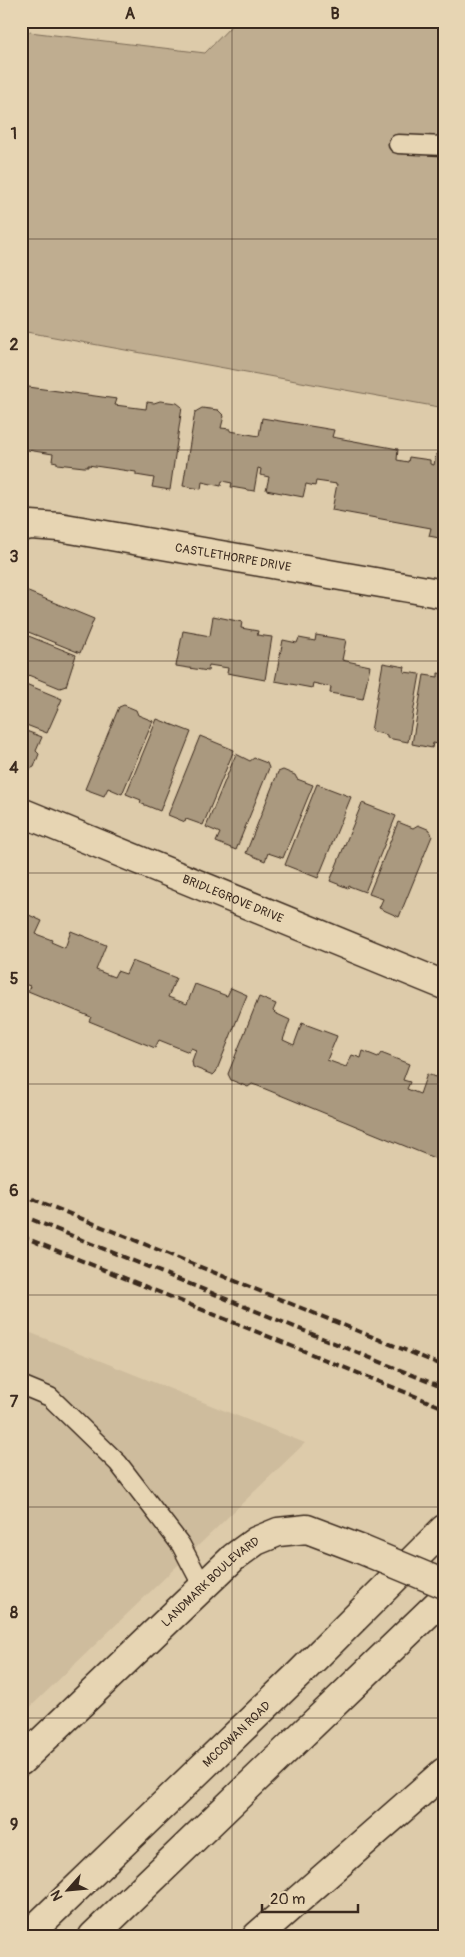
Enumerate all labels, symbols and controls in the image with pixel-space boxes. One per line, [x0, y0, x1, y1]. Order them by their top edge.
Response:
text: A [125, 4, 136, 24]
text: B [330, 4, 340, 24]
text: 1 [11, 124, 17, 144]
text: 2 [10, 335, 19, 355]
street label: CASTLETHORPE DRIVE [174, 540, 292, 575]
text: 3 [10, 547, 19, 567]
text: 4 [9, 758, 19, 778]
street label: BRIDLEGROVE DRIVE [180, 871, 286, 926]
text: 5 [10, 969, 19, 989]
text: 6 [9, 1181, 19, 1201]
text: 7 [10, 1392, 19, 1412]
street label: LANDMARK BOULEVARD [158, 1533, 263, 1630]
text: 8 [10, 1603, 18, 1623]
street label: MCCOWAN ROAD [199, 1698, 274, 1770]
text: 9 [10, 1815, 18, 1835]
north arrow [42, 1864, 92, 1914]
scale bar [262, 1882, 359, 1914]
text: N [47, 1888, 67, 1904]
text: 20 m [270, 1890, 305, 1909]

